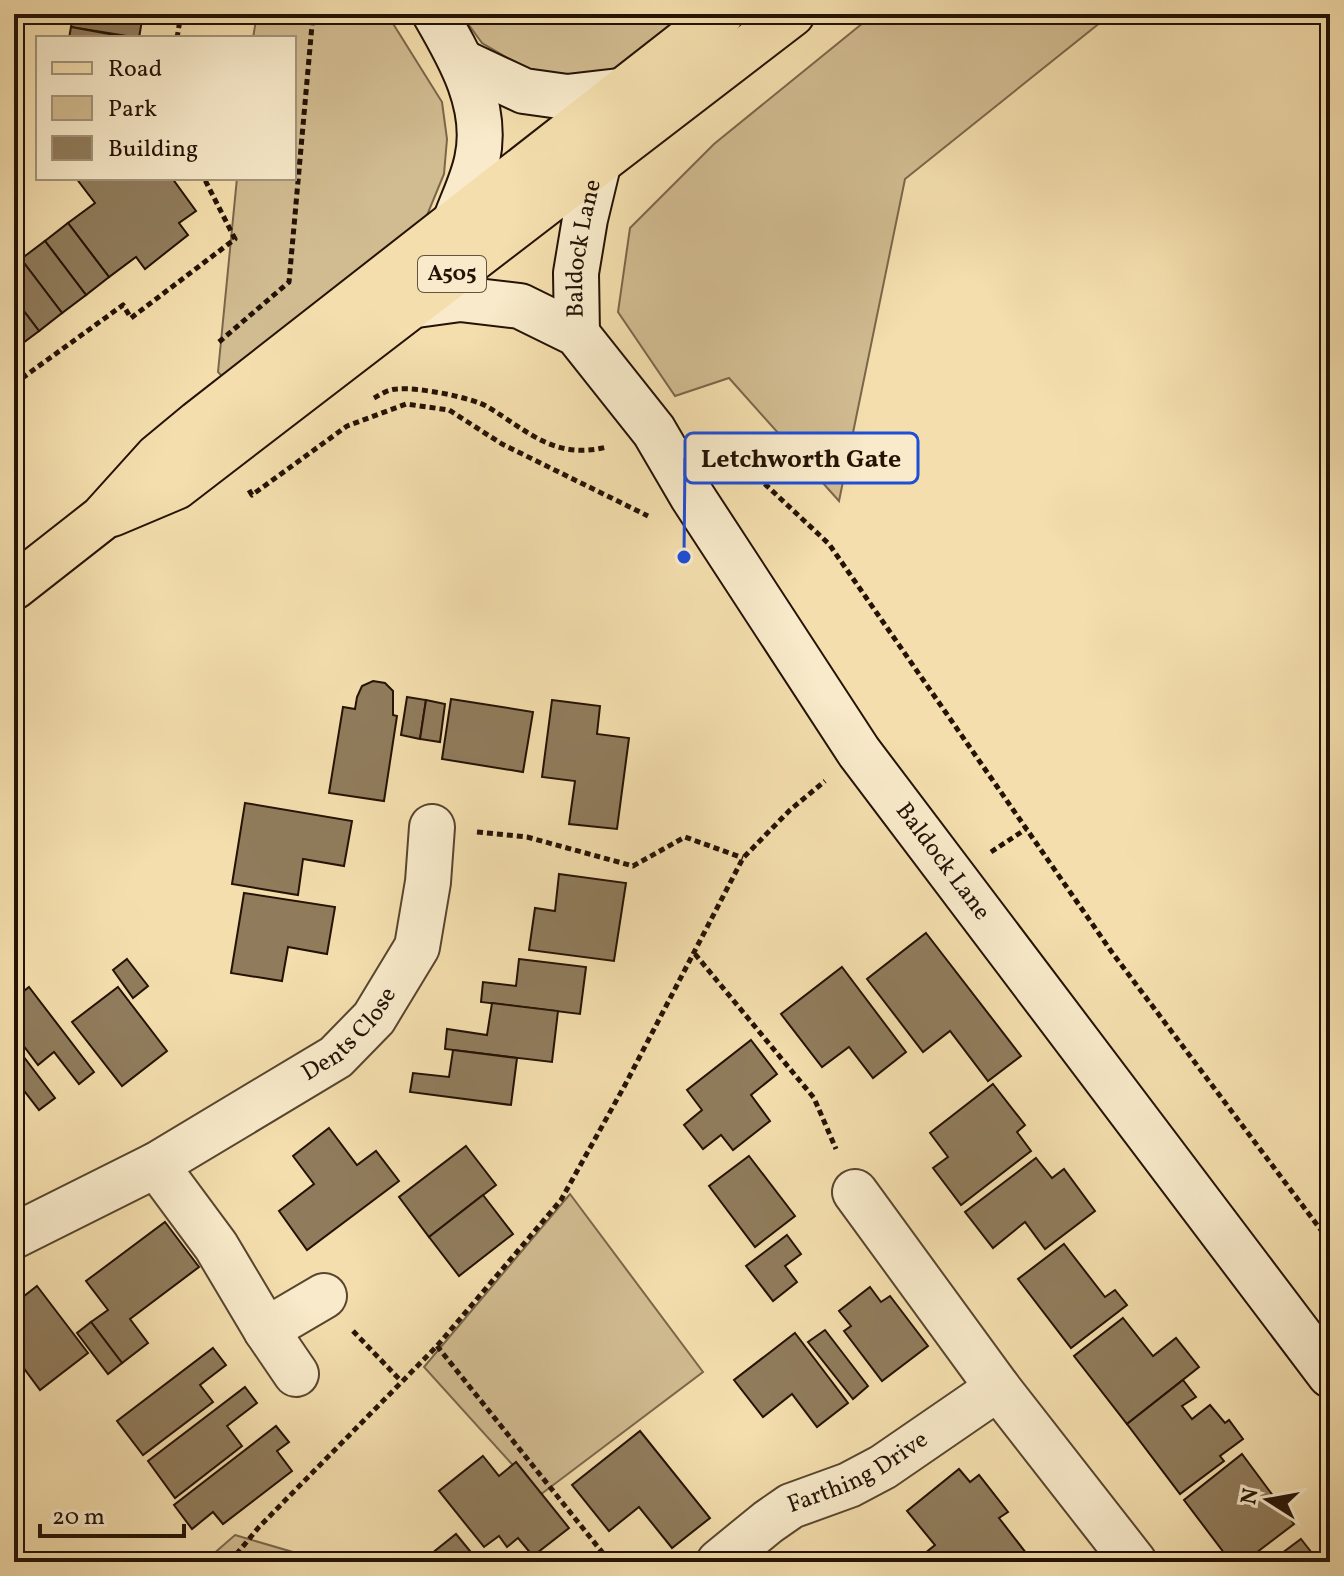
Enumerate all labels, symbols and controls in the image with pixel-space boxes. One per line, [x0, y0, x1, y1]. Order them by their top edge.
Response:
legend [36, 36, 296, 180]
text: Road [108, 53, 162, 87]
text: Park [108, 93, 157, 127]
text: Building [108, 133, 198, 167]
street label: Baldock Lane [559, 176, 611, 318]
road number: A505 [418, 256, 486, 292]
callout: Letchworth Gate [685, 433, 918, 483]
text: Letchworth Gate [701, 442, 901, 478]
street label: Baldock Lane [886, 796, 998, 928]
street label: Dents Close [296, 981, 406, 1090]
street label: Farthing Drive [783, 1424, 935, 1523]
north arrow [1228, 1460, 1308, 1540]
text: N [1234, 1486, 1268, 1507]
scale bar [40, 1488, 184, 1538]
text: 20 m [52, 1501, 105, 1535]

